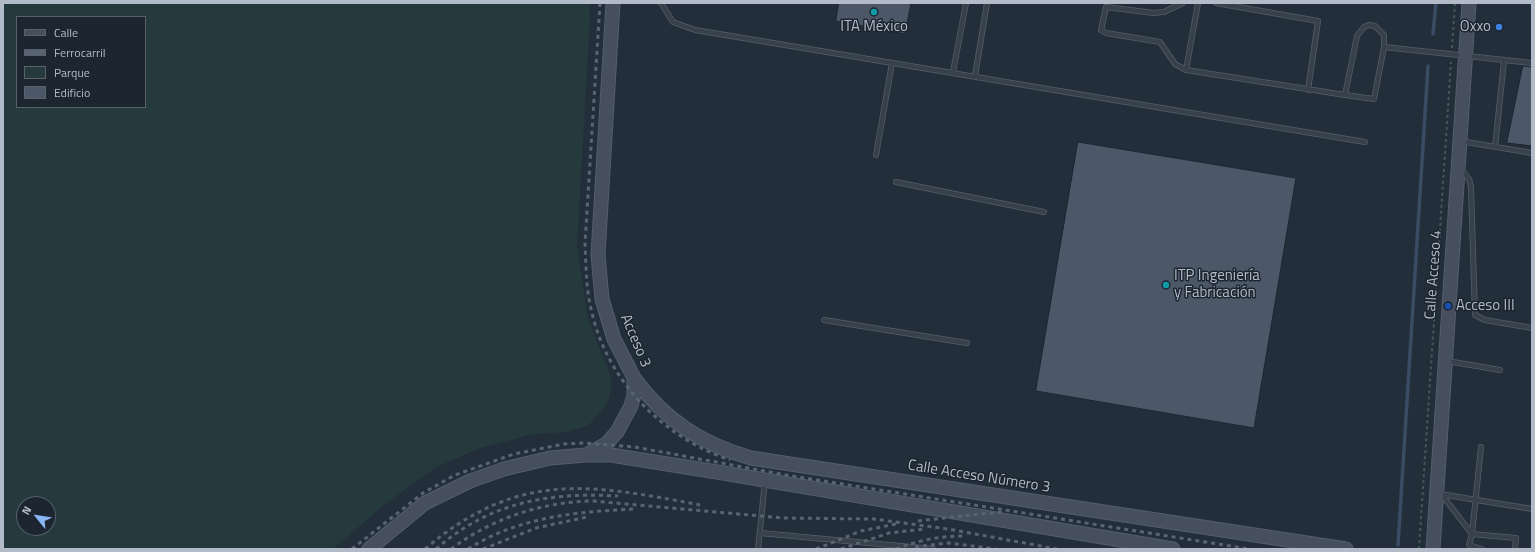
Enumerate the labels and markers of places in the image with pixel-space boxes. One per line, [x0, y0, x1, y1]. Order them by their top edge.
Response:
marker: ITA México [869, 7, 879, 17]
place label: ITA México [840, 18, 908, 36]
place label: Oxxo [1460, 18, 1491, 36]
marker: Oxxo [1494, 22, 1504, 32]
place label: ITP Ingeniería y Fabricación [1174, 267, 1260, 302]
marker: ITP Ingeniería y Fabricación [1161, 280, 1171, 290]
place label: Acceso III [1456, 297, 1515, 315]
marker: Acceso III [1443, 301, 1453, 311]

